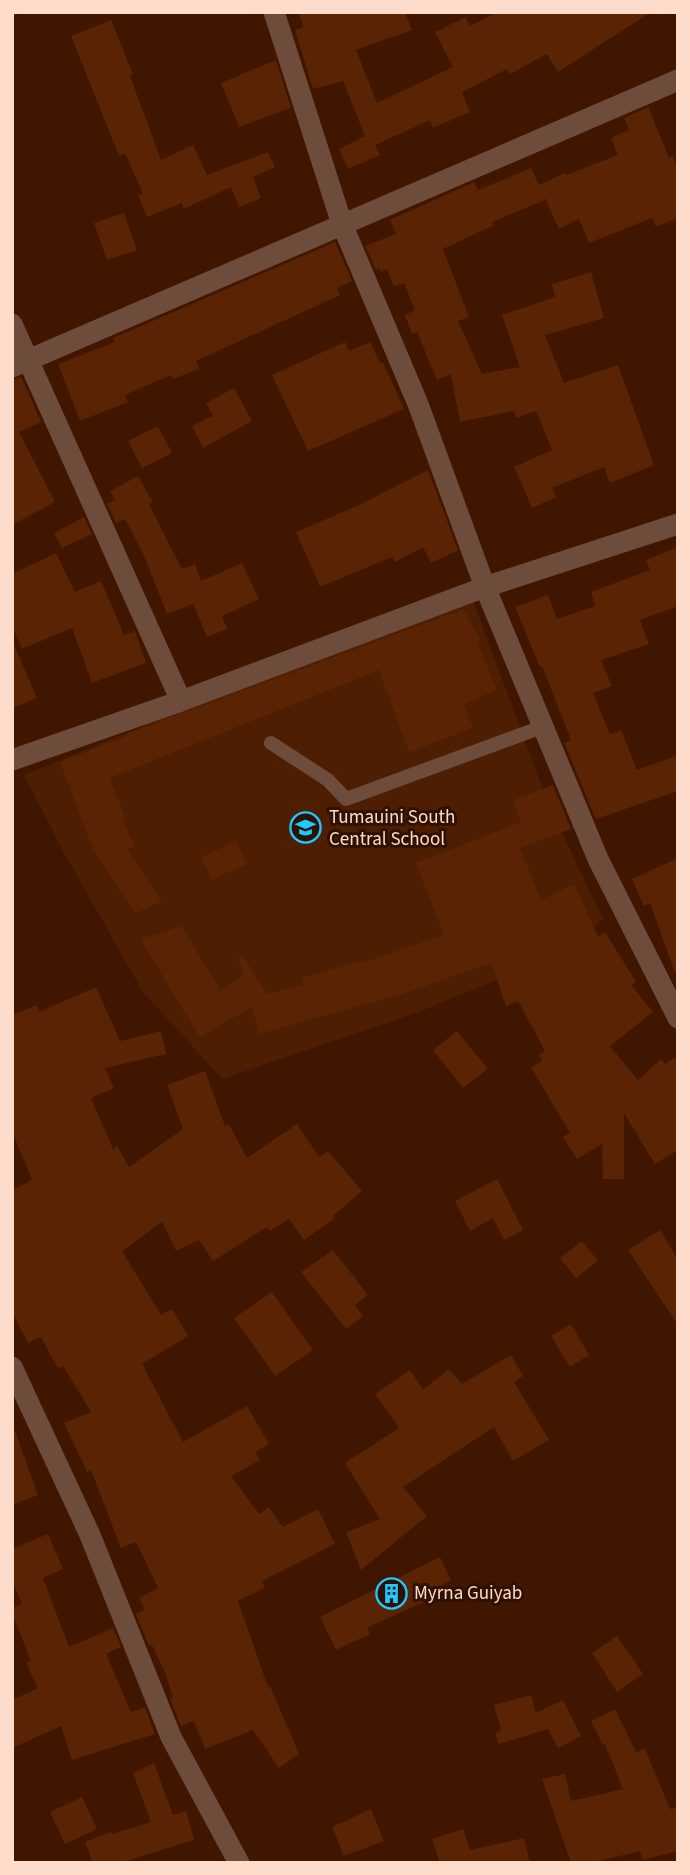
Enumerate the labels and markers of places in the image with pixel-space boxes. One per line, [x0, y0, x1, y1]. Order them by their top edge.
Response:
place label: Tumauini South Central School [329, 804, 455, 853]
school or university icon: Tumauini South Central School [289, 811, 323, 845]
building icon: Myrna Guiyab [374, 1576, 408, 1610]
place label: Myrna Guiyab [414, 1580, 522, 1607]

